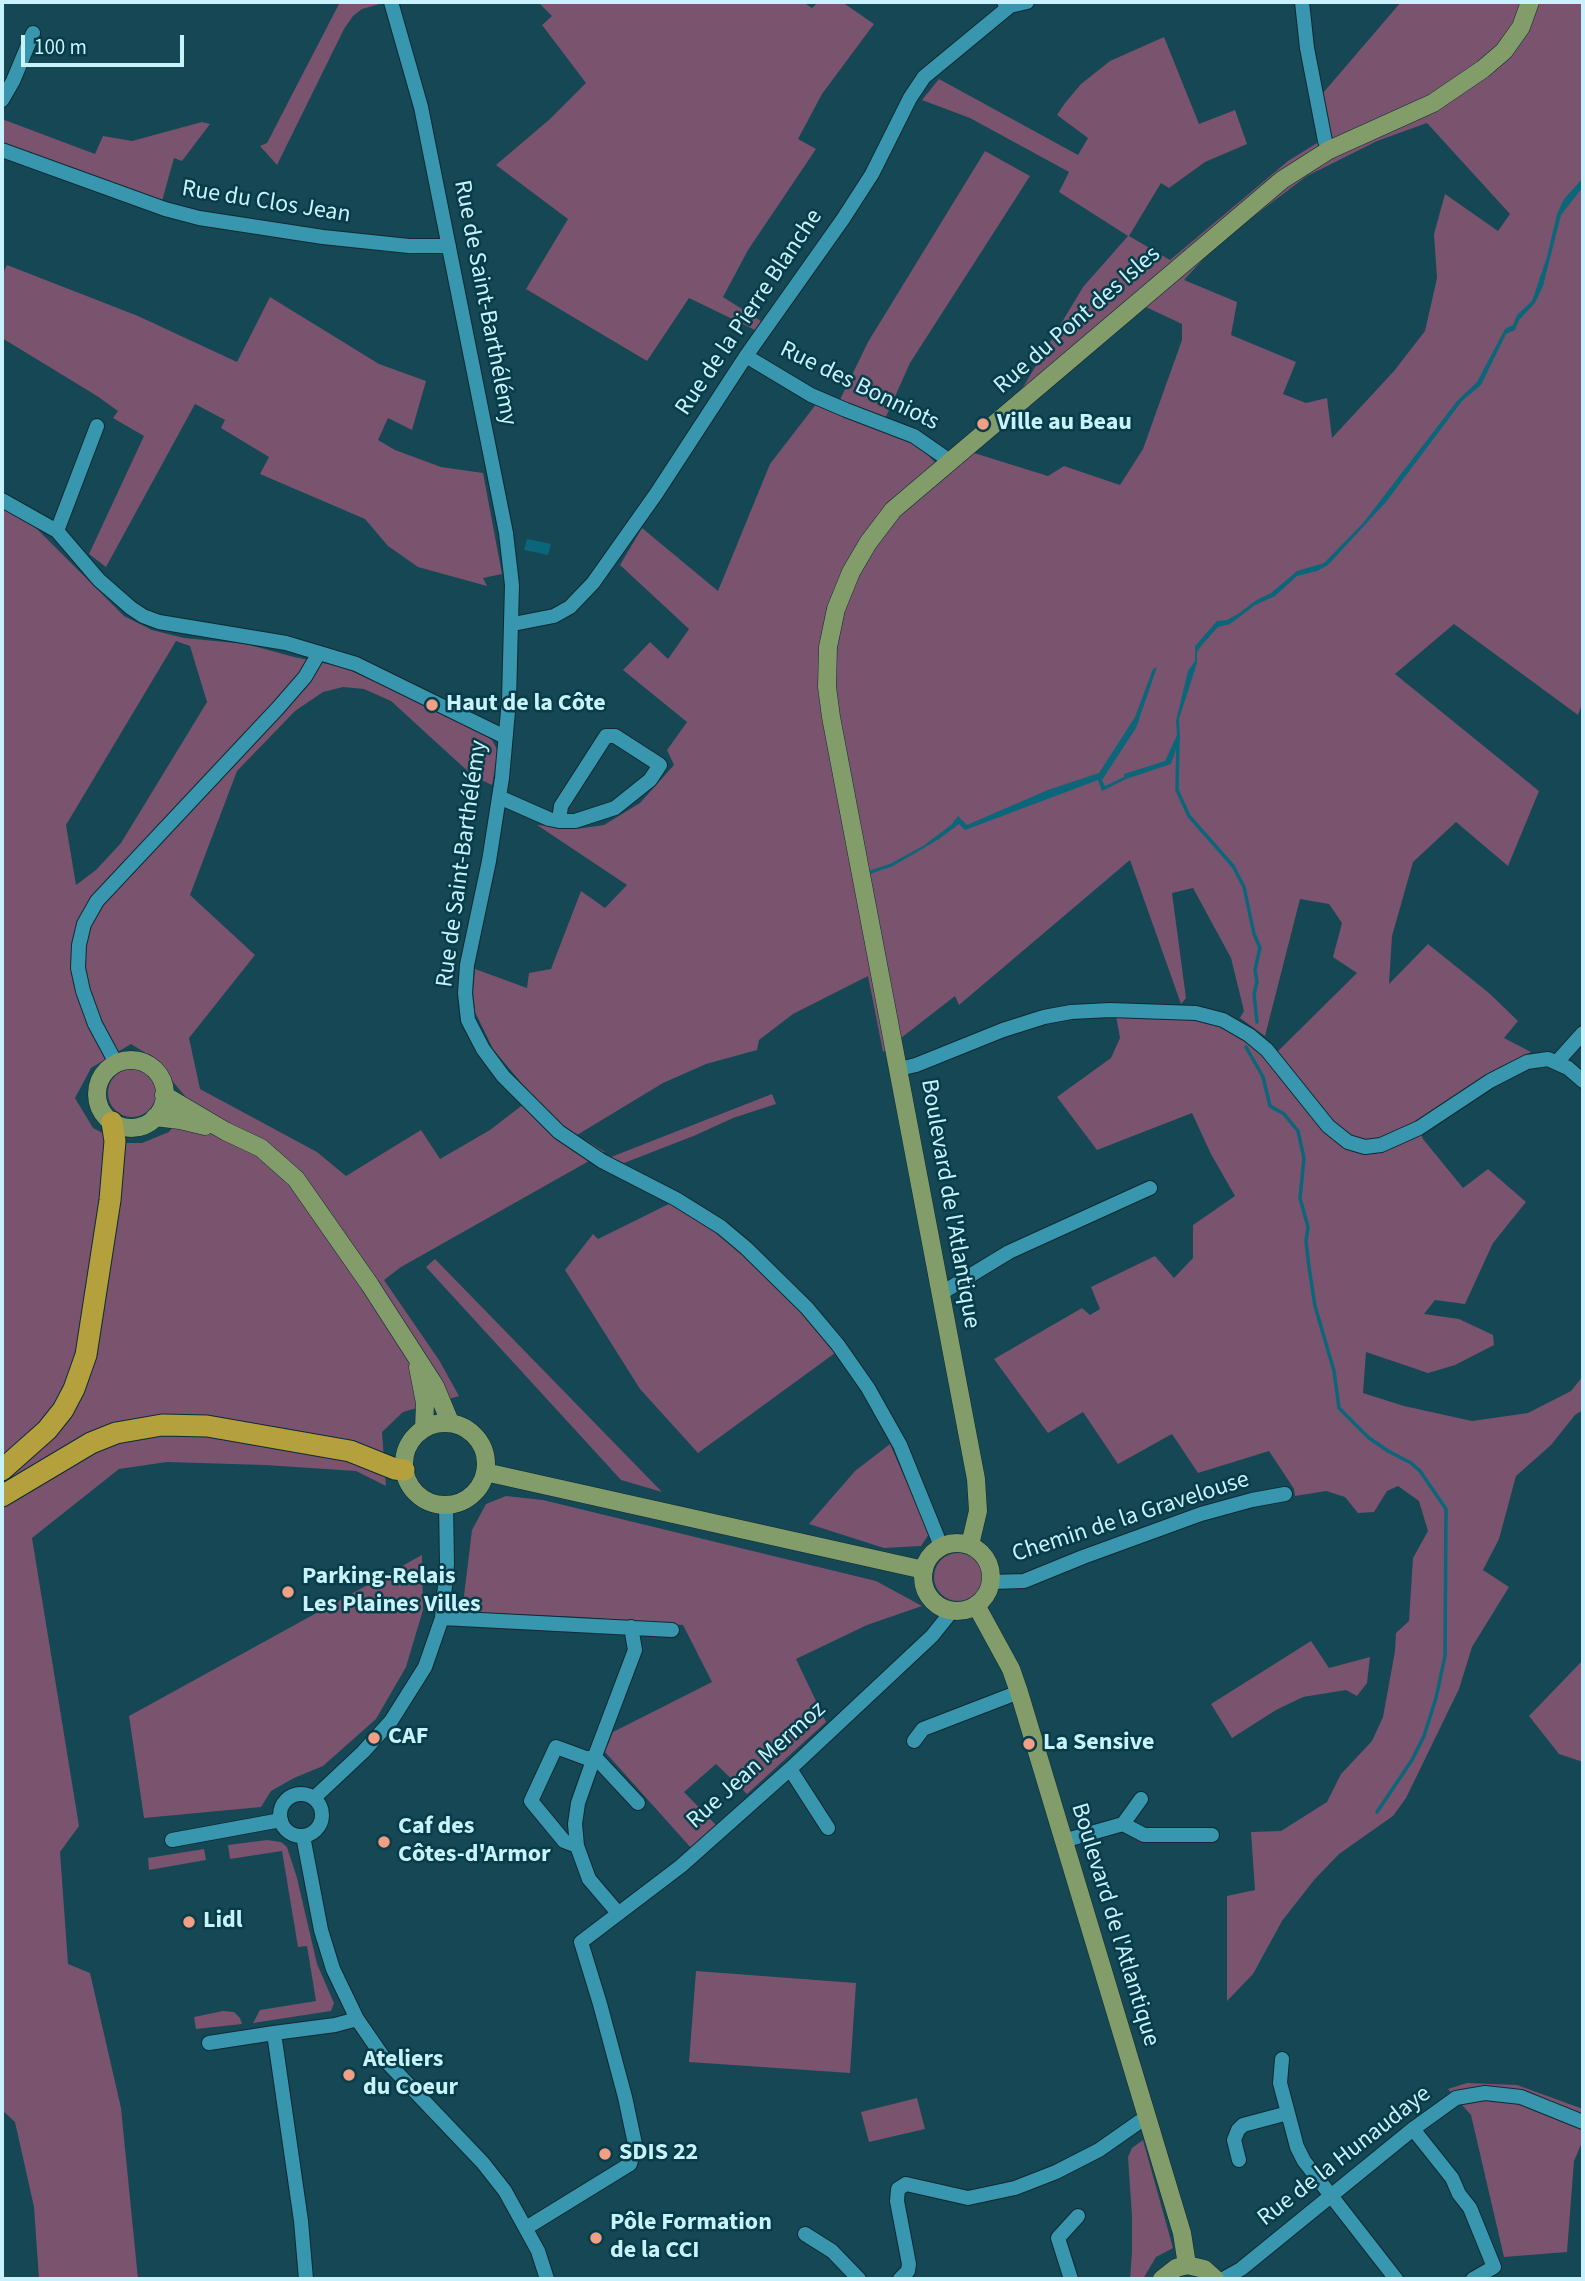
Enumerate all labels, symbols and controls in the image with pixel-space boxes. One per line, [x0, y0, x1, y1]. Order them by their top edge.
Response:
scale bar [24, 21, 187, 65]
text: 100 m [34, 32, 87, 62]
street label: Rue du Clos Jean [180, 175, 352, 231]
street label: Rue de Saint-Barthélémy [446, 178, 522, 428]
street label: Rue de la Pierre Blanche [670, 204, 830, 422]
street label: Rue du Pont des Isles [989, 241, 1167, 401]
street label: Rue des Bonniots [775, 336, 943, 438]
place label: Ville au Beau [997, 410, 1132, 438]
marker: Ville au Beau [975, 416, 991, 432]
place label: Haut de la Côte [446, 691, 606, 719]
marker: Haut de la Côte [424, 697, 440, 713]
street label: Rue de Saint-Barthélémy [431, 739, 495, 989]
street label: Boulevard de l'Atlantique [913, 1077, 985, 1331]
street label: Chemin de la Gravelouse [1009, 1466, 1253, 1570]
place label: Parking-Relais Les Plaines Villes [302, 1564, 481, 1620]
marker: Parking-Relais Les Plaines Villes [280, 1584, 296, 1600]
street label: Rue Jean Mermoz [682, 1696, 832, 1836]
place label: CAF [388, 1724, 428, 1752]
marker: CAF [366, 1730, 382, 1746]
place label: La Sensive [1043, 1730, 1154, 1758]
marker: La Sensive [1021, 1736, 1037, 1752]
street label: Boulevard de l'Atlantique [1063, 1800, 1165, 2050]
place label: Caf des Côtes-d'Armor [398, 1814, 551, 1870]
marker: Caf des Côtes-d'Armor [376, 1834, 392, 1850]
place label: Lidl [203, 1908, 243, 1936]
marker: Lidl [181, 1914, 197, 1930]
place label: Ateliers du Coeur [363, 2047, 458, 2103]
marker: Ateliers du Coeur [341, 2067, 357, 2083]
street label: Rue de la Hunaudaye [1253, 2080, 1437, 2234]
place label: SDIS 22 [619, 2140, 698, 2168]
marker: SDIS 22 [597, 2146, 613, 2162]
place label: Pôle Formation de la CCI [610, 2210, 772, 2266]
marker: Pôle Formation de la CCI [588, 2230, 604, 2246]

